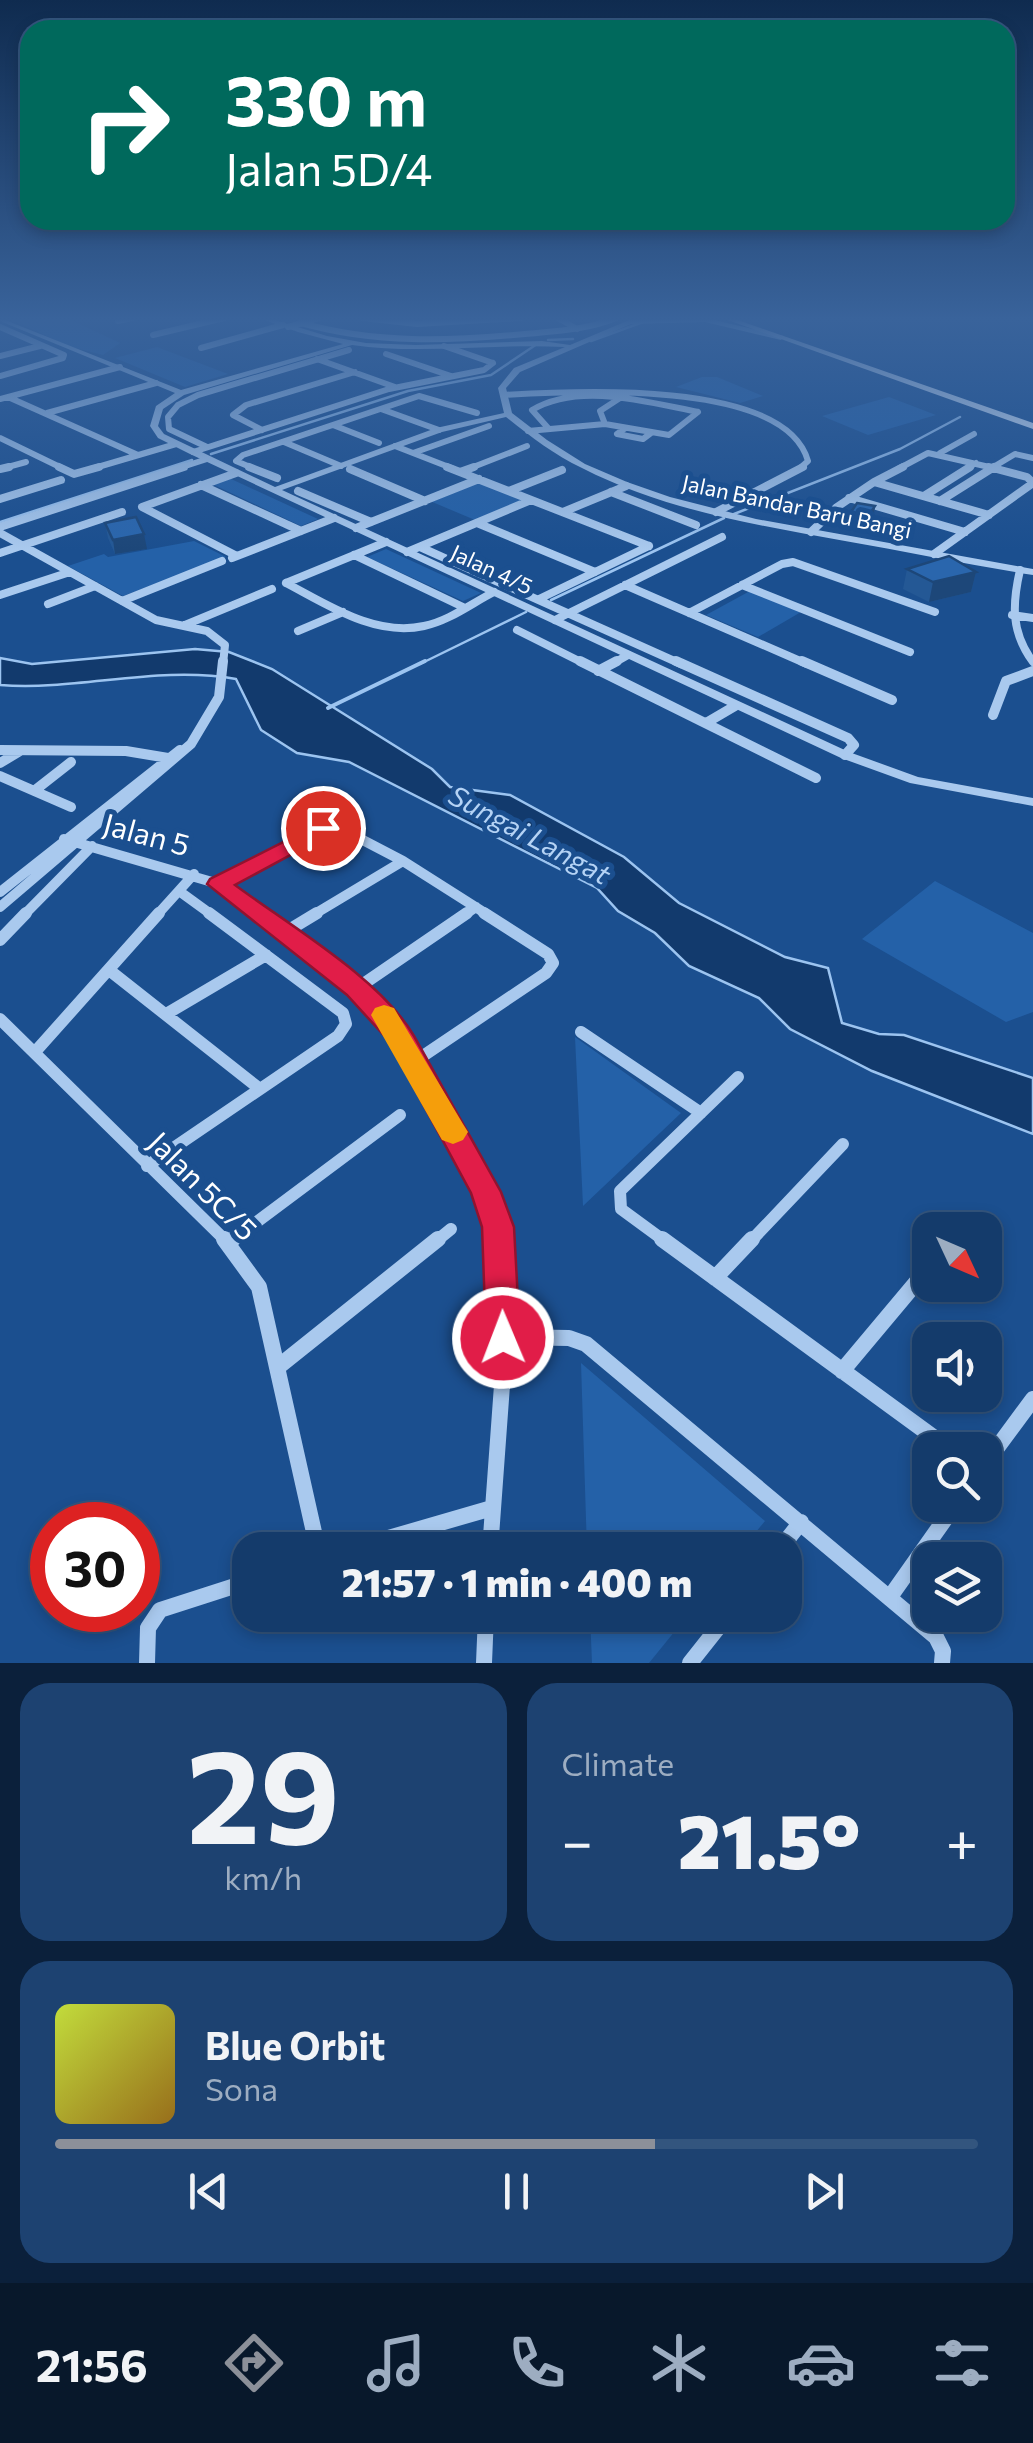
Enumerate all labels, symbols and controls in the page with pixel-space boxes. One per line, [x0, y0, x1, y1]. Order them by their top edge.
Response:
text: 330 m [225, 55, 427, 140]
icon: right [60, 60, 190, 190]
text: Jalan 5D/4 [225, 140, 432, 195]
street label: Jalan Bandar Baru Bangi [680, 468, 914, 544]
street label: Jalan 4/5 [447, 538, 537, 600]
water label: Sungai Langat [443, 777, 617, 891]
pin [281, 786, 366, 871]
icon: arrive [296, 801, 351, 856]
street label: Jalan 5 [100, 804, 194, 862]
street label: Jalan 5C/5 [142, 1123, 266, 1247]
north arrow [912, 1212, 1002, 1302]
map controls [912, 1212, 1002, 1632]
position arrow [451, 1286, 555, 1390]
button: sound [912, 1322, 1002, 1412]
button: search [912, 1432, 1002, 1522]
speed limit sign: 30 [30, 1502, 160, 1632]
button: layers [912, 1542, 1002, 1632]
text: 21:57 · 1 min · 400 m [342, 1558, 692, 1605]
text: 29 [187, 1712, 340, 1871]
text: Climate [562, 1743, 674, 1783]
text: 21.5° [678, 1793, 861, 1884]
text: − [562, 1806, 593, 1873]
text: + [946, 1806, 978, 1873]
text: km/h [224, 1857, 302, 1897]
text: Blue Orbit [205, 2021, 385, 2068]
text: Sona [205, 2068, 278, 2108]
icon: previous [181, 2164, 236, 2219]
icon: pause [489, 2164, 544, 2219]
icon: next [797, 2164, 852, 2219]
icon: directions [219, 2328, 289, 2398]
icon: music [361, 2328, 431, 2398]
icon: phone [502, 2328, 572, 2398]
icon: climate [644, 2328, 714, 2398]
icon: car [786, 2328, 856, 2398]
icon: filters [927, 2328, 997, 2398]
text: 21:56 [36, 2336, 148, 2391]

